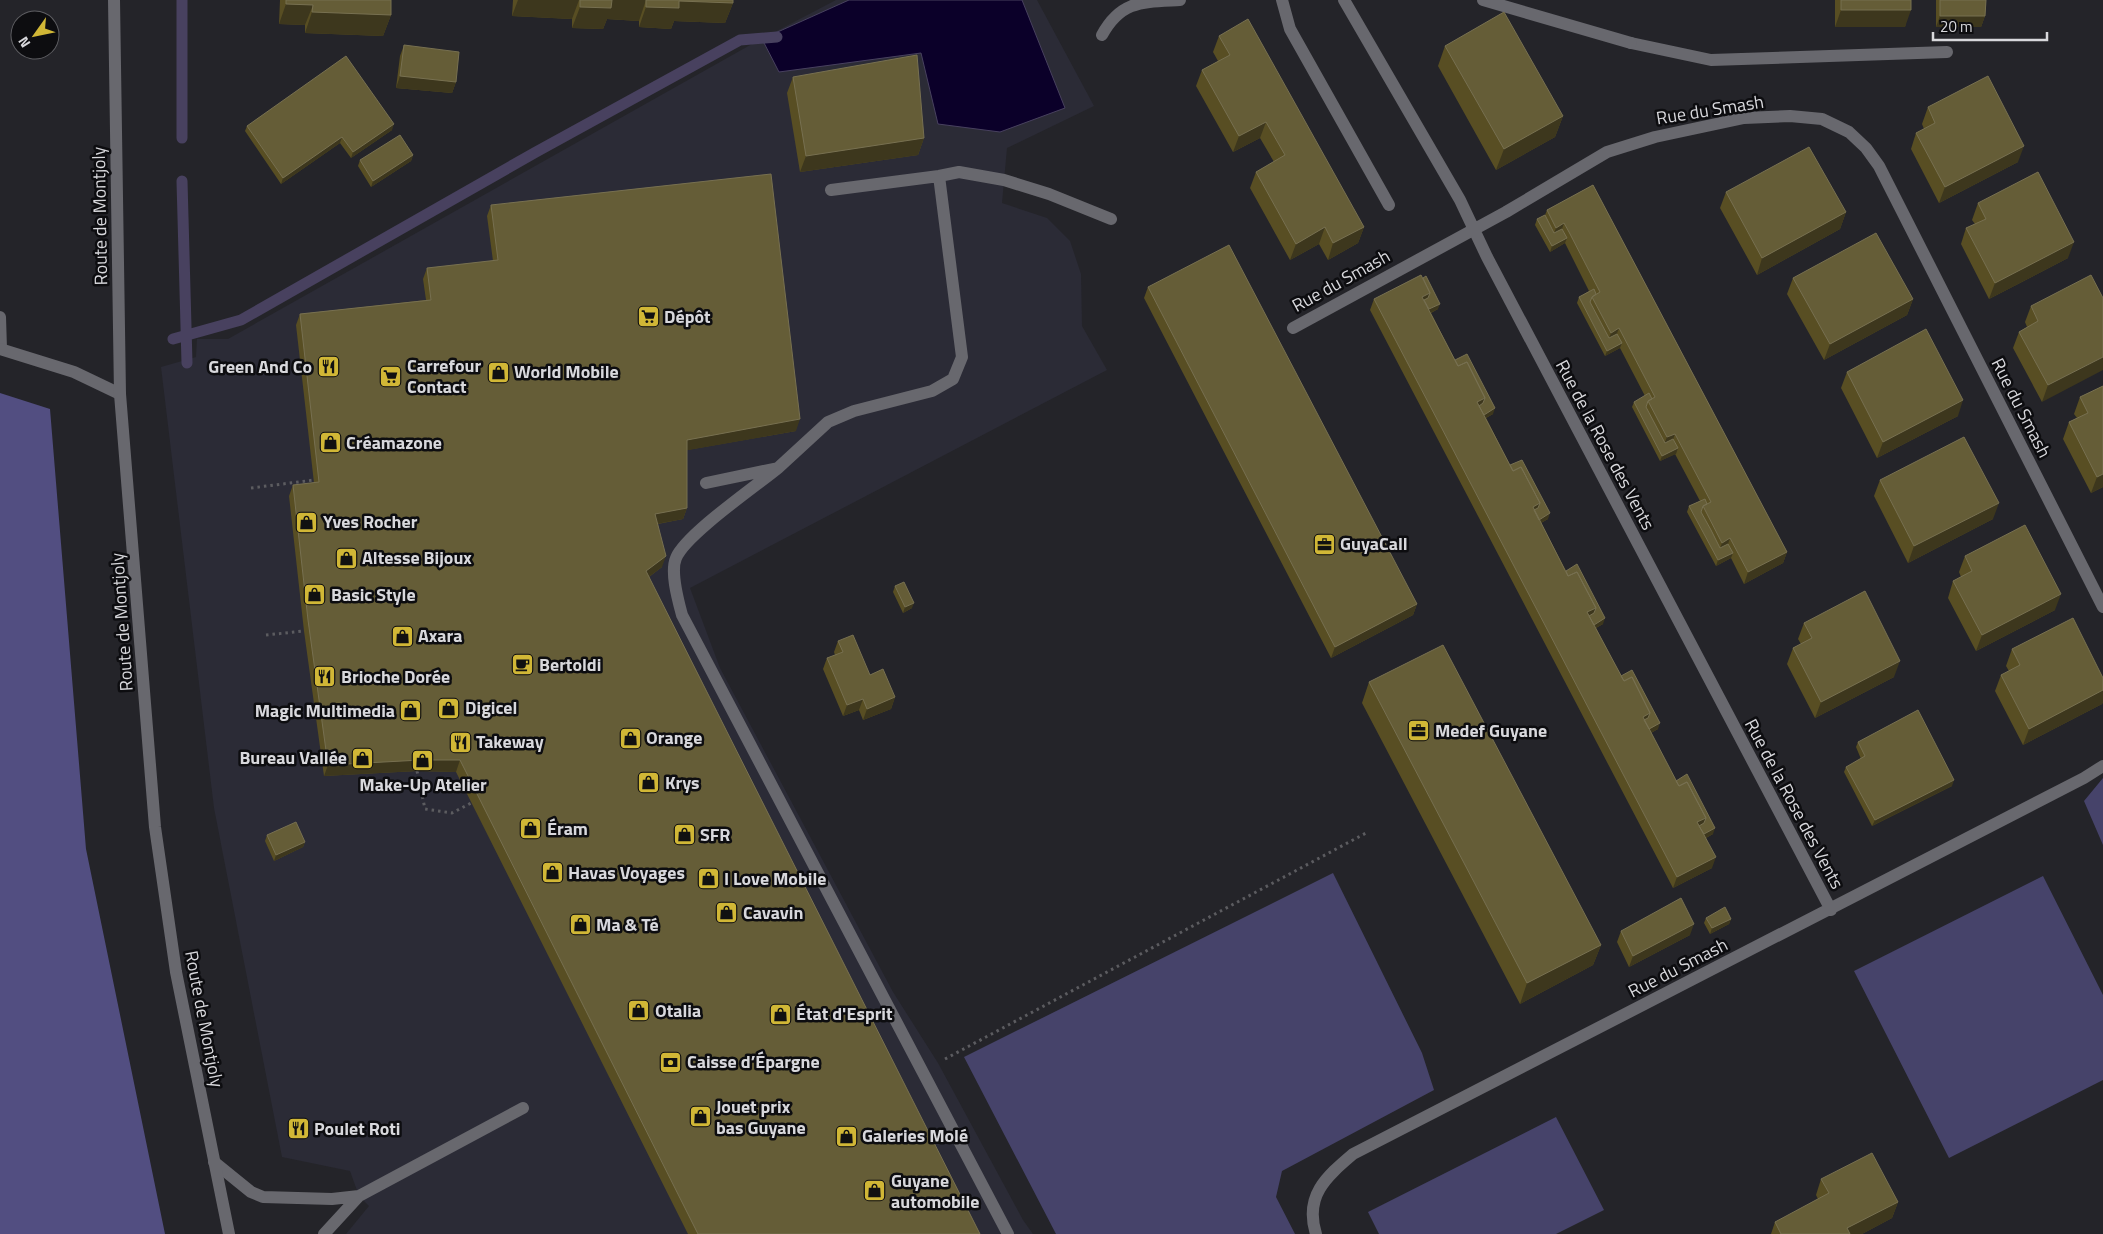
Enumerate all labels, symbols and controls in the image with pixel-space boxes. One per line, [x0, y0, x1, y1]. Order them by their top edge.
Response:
north arrow [10, 10, 60, 60]
scale bar [1933, 10, 2047, 42]
text: 20 m [1940, 15, 1973, 38]
text: N [12, 33, 35, 52]
street label: Rue du Smash [1654, 88, 1766, 131]
street label: Route de Montjoly [85, 146, 114, 286]
street label: Rue du Smash [1287, 242, 1395, 319]
place label: Dépôt [664, 303, 711, 330]
supermarket icon: Dépôt [636, 305, 660, 329]
place label: Carrefour Contact [407, 352, 481, 400]
place label: Green And Co [208, 353, 312, 380]
street label: Rue du Smash [1985, 353, 2058, 462]
restaurant icon: Green And Co [316, 355, 340, 379]
street label: Rue de la Rose des Vents [1549, 355, 1662, 535]
place label: World Mobile [514, 358, 619, 385]
shop icon: World Mobile [486, 360, 510, 384]
supermarket icon: Carrefour Contact [379, 364, 403, 388]
place label: Créamazone [346, 429, 442, 456]
shop icon: Créamazone [318, 431, 342, 455]
place label: Yves Rocher [323, 508, 418, 535]
shop icon: Yves Rocher [295, 510, 319, 534]
place label: GuyaCall [1340, 530, 1408, 557]
office icon: GuyaCall [1312, 532, 1336, 556]
place label: Altesse Bijoux [362, 544, 472, 571]
shop icon: Altesse Bijoux [334, 546, 358, 570]
street label: Route de Montjoly [103, 552, 140, 692]
place label: Basic Style [331, 581, 416, 608]
shop icon: Basic Style [303, 583, 327, 607]
place label: Axara [418, 622, 462, 649]
shop icon: Axara [390, 624, 414, 648]
place label: Bertoldi [539, 651, 601, 678]
cafe icon: Bertoldi [511, 653, 535, 677]
place label: Brioche Dorée [341, 663, 450, 690]
restaurant icon: Brioche Dorée [313, 665, 337, 689]
place label: Digicel [465, 694, 517, 721]
shop icon: Digicel [437, 696, 461, 720]
place label: Magic Multimedia [255, 697, 395, 724]
shop icon: Magic Multimedia [399, 699, 423, 723]
street label: Rue de la Rose des Vents [1738, 714, 1851, 894]
place label: Medef Guyane [1435, 717, 1547, 744]
office icon: Medef Guyane [1407, 719, 1431, 743]
place label: Orange [646, 724, 702, 751]
shop icon: Orange [618, 726, 642, 750]
place label: Takeway [476, 728, 544, 755]
restaurant icon: Takeway [448, 730, 472, 754]
place label: Bureau Vallée [239, 744, 347, 771]
shop icon: Bureau Vallée [351, 746, 375, 770]
shop icon: Make-Up Atelier [411, 748, 435, 772]
place label: Krys [665, 769, 700, 796]
place label: Make-Up Atelier [359, 771, 487, 798]
shop icon: Krys [637, 771, 661, 795]
place label: Éram [547, 815, 588, 842]
shop icon: Éram [519, 817, 543, 841]
place label: SFR [700, 821, 731, 848]
shop icon: SFR [672, 823, 696, 847]
place label: Havas Voyages [568, 859, 685, 886]
shop icon: Havas Voyages [540, 861, 564, 885]
place label: I Love Mobile [724, 865, 826, 892]
shop icon: I Love Mobile [696, 867, 720, 891]
place label: Cavavin [743, 899, 803, 926]
shop icon: Cavavin [715, 901, 739, 925]
place label: Ma & Té [596, 911, 659, 938]
shop icon: Ma & Té [568, 913, 592, 937]
street label: Rue du Smash [1623, 931, 1732, 1004]
street label: Route de Montjoly [178, 948, 231, 1090]
place label: Otalia [655, 997, 701, 1024]
shop icon: Otalia [627, 999, 651, 1023]
place label: État d'Esprit [796, 1000, 893, 1027]
shop icon: État d'Esprit [768, 1002, 792, 1026]
place label: Caisse d’Épargne [687, 1048, 820, 1075]
bank icon: Caisse d’Épargne [659, 1050, 683, 1074]
place label: Jouet prix bas Guyane [716, 1093, 806, 1141]
shop icon: Jouet prix bas Guyane [688, 1105, 712, 1129]
place label: Poulet Roti [314, 1115, 400, 1142]
restaurant icon: Poulet Roti [286, 1117, 310, 1141]
place label: Galeries Molé [862, 1122, 968, 1149]
shop icon: Galeries Molé [834, 1124, 858, 1148]
place label: Guyane automobile [891, 1167, 979, 1215]
shop icon: Guyane automobile [863, 1179, 887, 1203]

